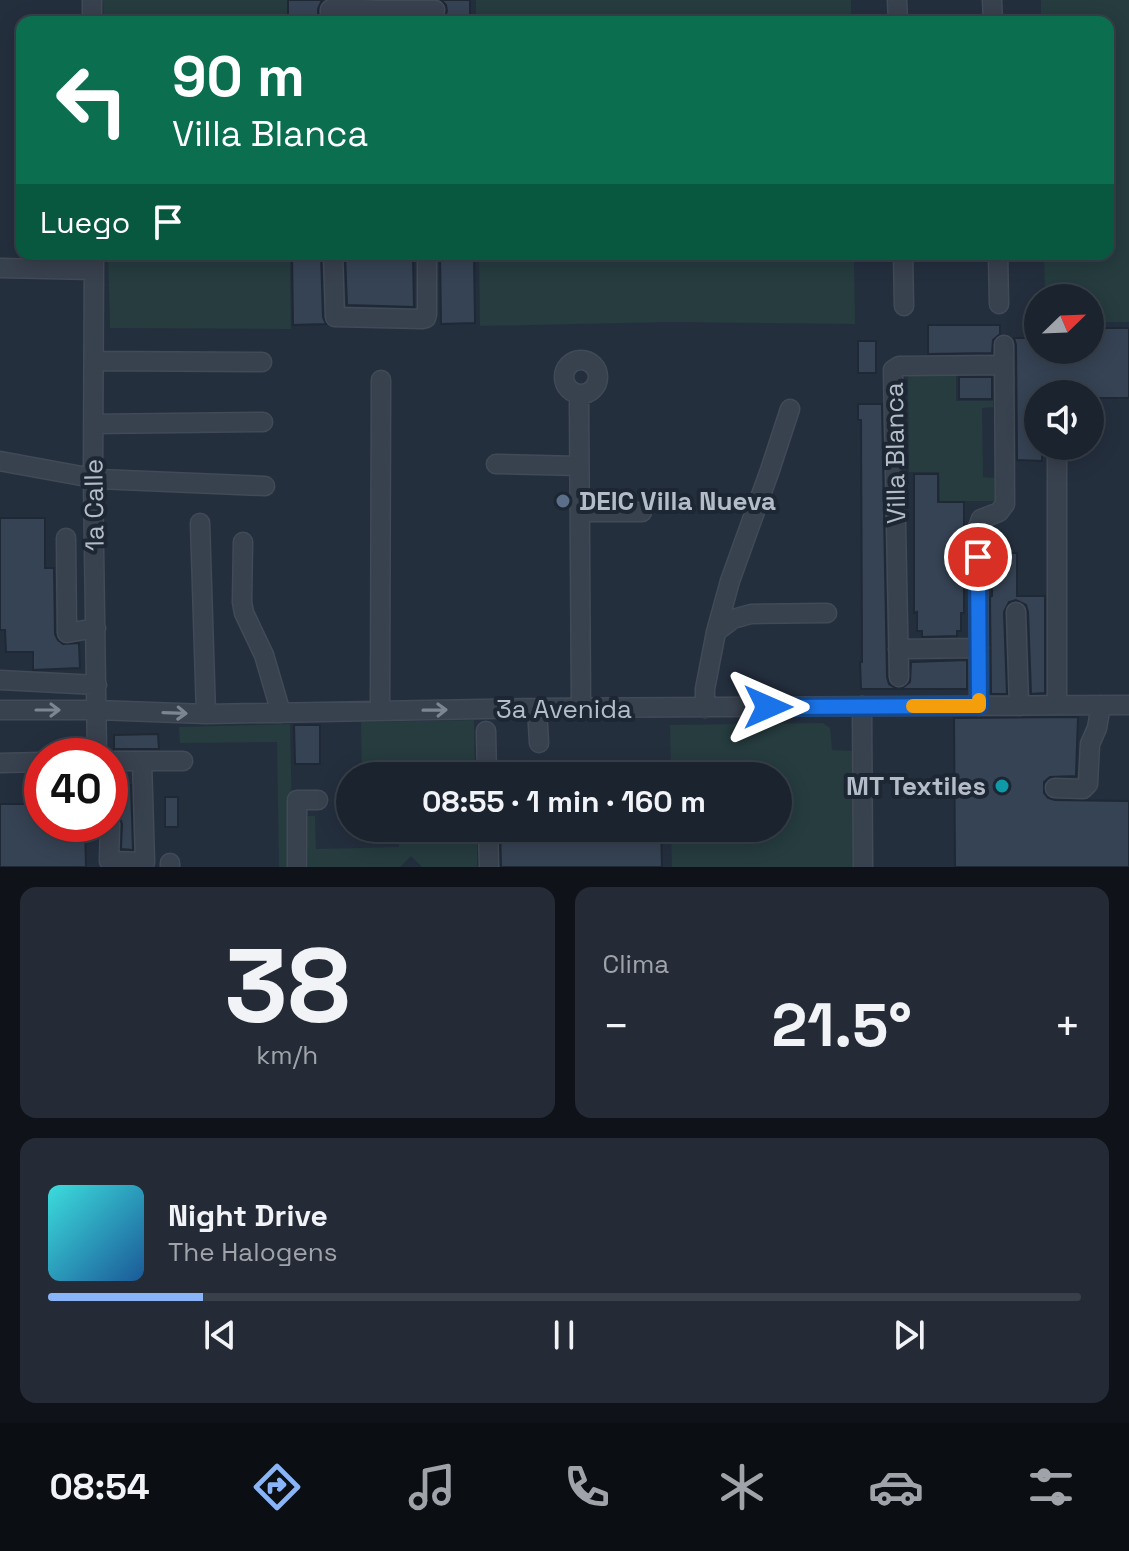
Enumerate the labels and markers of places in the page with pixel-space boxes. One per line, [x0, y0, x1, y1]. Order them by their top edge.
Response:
place label: DEIC Villa Nueva [579, 484, 776, 518]
marker: DEIC Villa Nueva [554, 492, 572, 510]
pin [944, 523, 1012, 591]
place label: MT Textiles [846, 769, 986, 803]
marker: MT Textiles [993, 777, 1011, 795]

